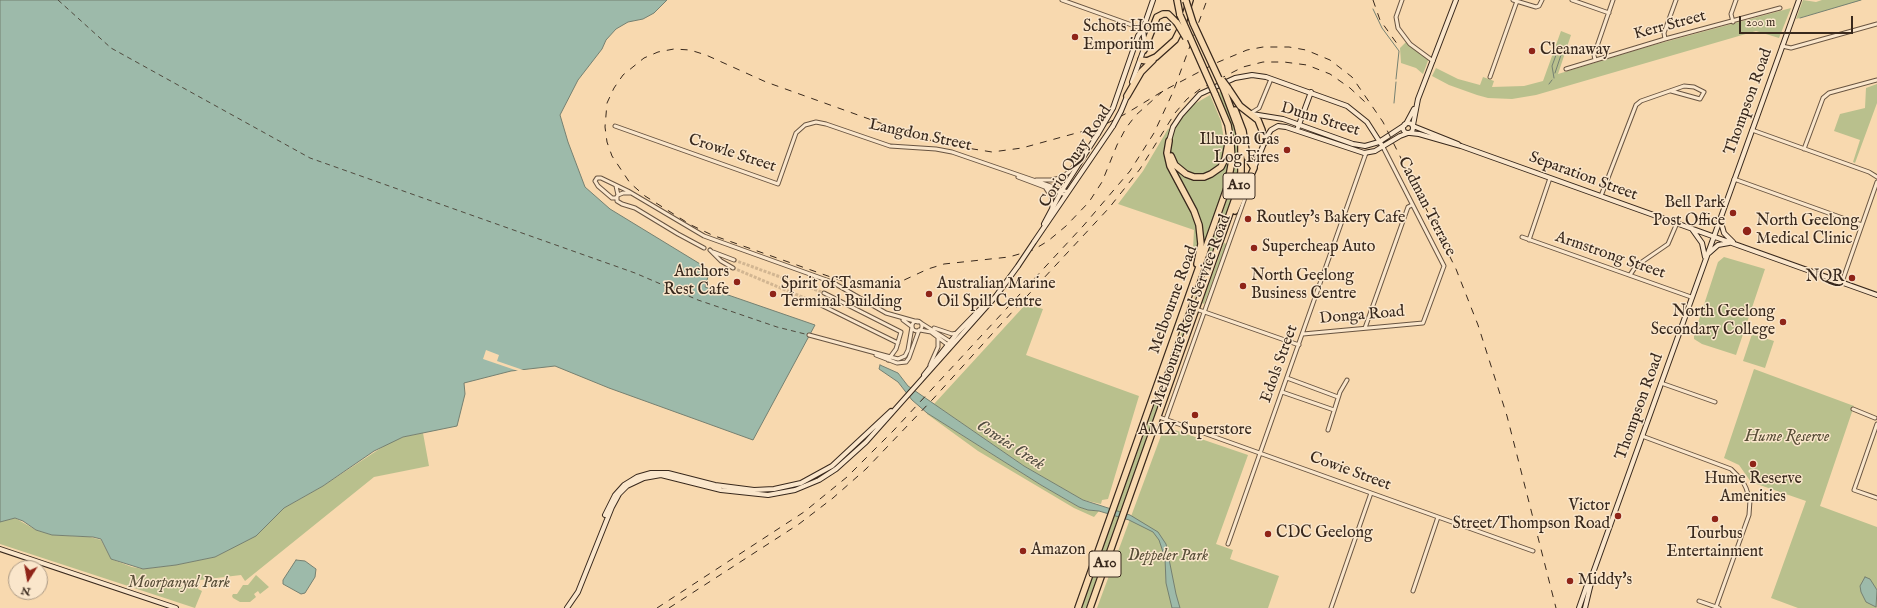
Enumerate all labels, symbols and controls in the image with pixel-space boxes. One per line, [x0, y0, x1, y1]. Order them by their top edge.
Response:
street label: Kerr Street [1632, 7, 1708, 45]
scale bar [1741, 8, 1855, 34]
text: 200 m [1746, 15, 1775, 30]
place label: Schots Home Emporium [1083, 18, 1172, 56]
marker: Schots Home Emporium [1070, 32, 1080, 42]
place label: Cleanaway [1540, 41, 1610, 61]
marker: Cleanaway [1527, 46, 1537, 56]
street label: Thompson Road [1721, 46, 1777, 158]
street label: Dunn Street [1278, 99, 1362, 141]
street label: Corio Quay Road [1036, 102, 1116, 212]
street label: Langdon Street [867, 116, 973, 156]
street label: Crowle Street [686, 131, 778, 177]
place label: Illusion Gas Log Fires [1199, 131, 1279, 169]
marker: Illusion Gas Log Fires [1282, 145, 1292, 155]
street label: Separation Street [1526, 148, 1640, 206]
street label: Cadman Terrace [1393, 154, 1459, 260]
road number: A10 [1223, 173, 1255, 199]
place label: Bell Park Post Office [1653, 194, 1725, 232]
marker: Bell Park Post Office [1728, 208, 1738, 218]
place label: Routley's Bakery Cafe [1256, 209, 1405, 229]
street label: Melbourne Road Service Road [1148, 212, 1236, 410]
place label: North Geelong Medical Clinic [1756, 212, 1859, 250]
marker: Routley's Bakery Cafe [1243, 214, 1253, 224]
marker: North Geelong Medical Clinic [1741, 225, 1753, 237]
street label: Armstrong Street [1552, 228, 1668, 284]
place label: Supercheap Auto [1262, 238, 1375, 258]
street label: Melbourne Road [1146, 243, 1202, 357]
marker: Supercheap Auto [1249, 243, 1259, 253]
place label: Anchors Rest Cafe [664, 263, 729, 301]
place label: North Geelong Business Centre [1251, 267, 1356, 305]
place label: NQR [1805, 268, 1844, 288]
marker: NQR [1847, 273, 1857, 283]
place label: Spirit of Tasmania Terminal Building [781, 275, 902, 313]
place label: Australian Marine Oil Spill Centre [937, 275, 1056, 313]
marker: Anchors Rest Cafe [732, 277, 742, 287]
marker: North Geelong Business Centre [1238, 281, 1248, 291]
marker: Spirit of Tasmania Terminal Building [768, 289, 778, 299]
marker: Australian Marine Oil Spill Centre [924, 289, 934, 299]
street label: Donga Road [1319, 303, 1405, 329]
place label: North Geelong Secondary College [1651, 303, 1775, 341]
marker: North Geelong Secondary College [1778, 317, 1788, 327]
street label: Edols Street [1257, 322, 1303, 406]
street label: Thompson Road [1612, 351, 1668, 463]
marker: AMX Superstore [1190, 410, 1200, 420]
water label: Cowies Creek [972, 416, 1048, 476]
place label: AMX Superstore [1138, 421, 1252, 441]
park label: Hume Reserve [1745, 428, 1829, 448]
street label: Cowie Street [1307, 448, 1393, 496]
marker: Hume Reserve Amenities [1748, 459, 1758, 469]
place label: Hume Reserve Amenities [1704, 470, 1802, 508]
place label: Victor Street/Thompson Road [1453, 497, 1610, 535]
marker: Victor Street/Thompson Road [1613, 511, 1623, 521]
marker: Tourbus Entertainment [1710, 514, 1720, 524]
place label: CDC Geelong [1276, 524, 1373, 544]
place label: Tourbus Entertainment [1666, 525, 1764, 563]
marker: CDC Geelong [1263, 529, 1273, 539]
place label: Amazon [1031, 541, 1086, 561]
marker: Amazon [1018, 546, 1028, 556]
park label: Deppeler Park [1128, 547, 1208, 567]
road number: A10 [1089, 551, 1121, 577]
north arrow [8, 560, 48, 600]
place label: Middy's [1578, 571, 1632, 591]
park label: Moorpanyal Park [128, 574, 230, 594]
marker: Middy's [1565, 576, 1575, 586]
text: N [20, 583, 32, 599]

